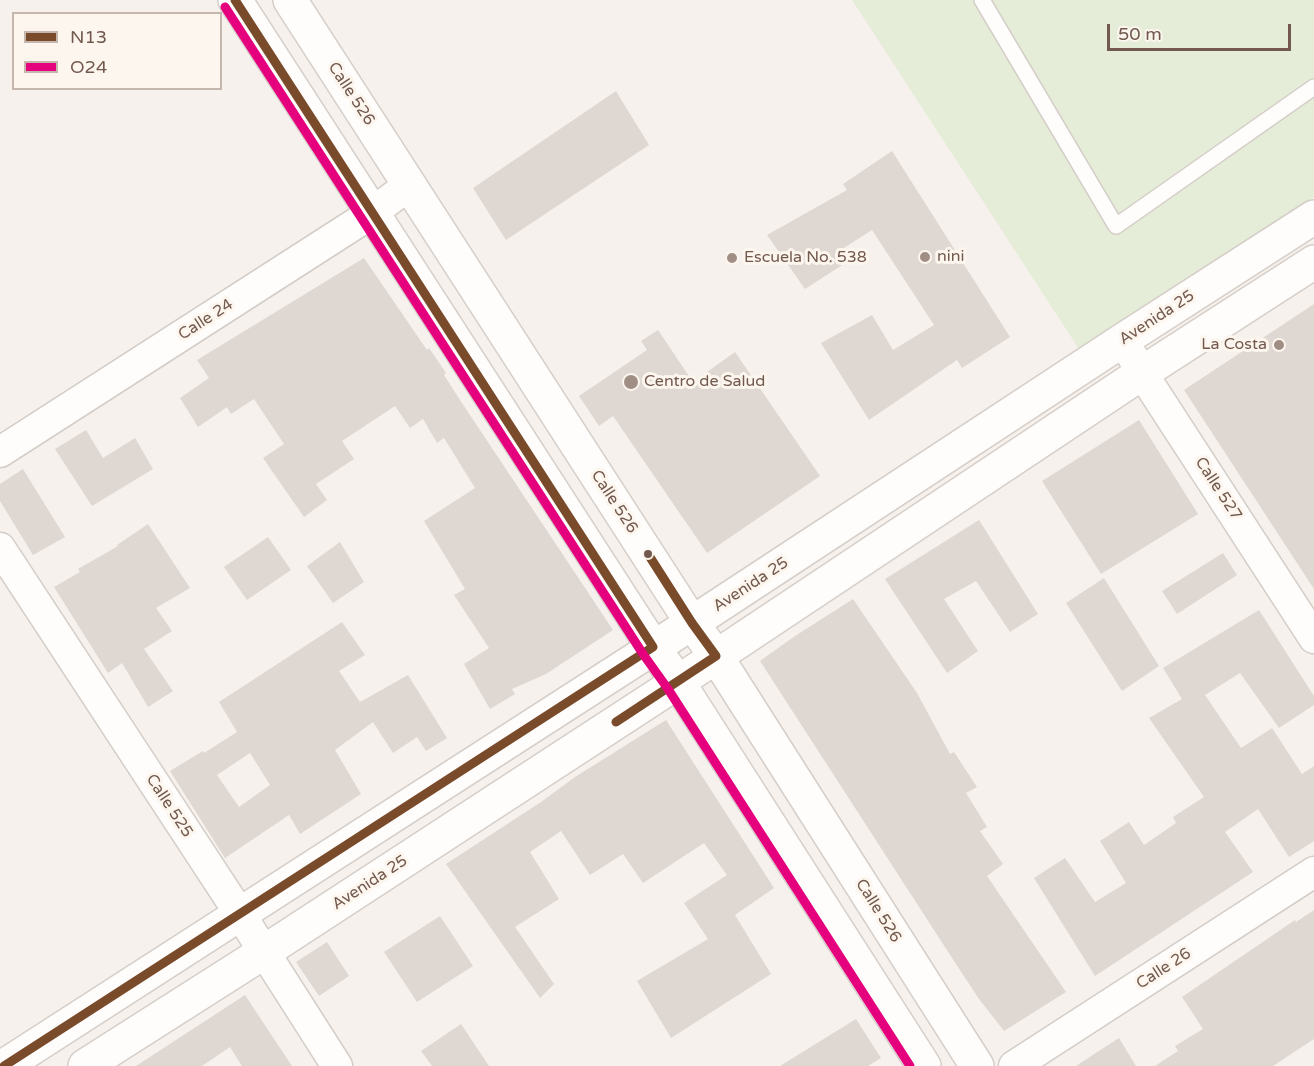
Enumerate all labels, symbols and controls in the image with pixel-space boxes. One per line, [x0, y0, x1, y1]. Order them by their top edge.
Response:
legend [12, 12, 222, 90]
scale bar [1110, 12, 1294, 50]
text: 50 m [1118, 23, 1162, 45]
text: N13 [70, 26, 107, 48]
text: O24 [70, 56, 107, 78]
street label: Calle 526 [323, 59, 379, 129]
place label: nini [937, 247, 964, 267]
place label: Escuela No. 538 [744, 248, 867, 268]
marker: nini [918, 250, 932, 264]
marker: Escuela No. 538 [725, 251, 739, 265]
street label: Avenida 25 [1116, 287, 1198, 349]
street label: Calle 24 [175, 295, 237, 345]
place label: La Costa [1201, 335, 1267, 355]
marker: La Costa [1272, 338, 1286, 352]
place label: Centro de Salud [644, 372, 765, 392]
marker: Centro de Salud [622, 373, 640, 391]
street label: Calle 527 [1190, 454, 1246, 524]
street label: Calle 526 [586, 467, 642, 537]
unlabelled marker [642, 548, 654, 560]
street label: Avenida 25 [710, 554, 792, 616]
street label: Calle 525 [141, 771, 197, 841]
street label: Avenida 25 [329, 852, 411, 914]
street label: Calle 526 [851, 876, 905, 946]
street label: Calle 26 [1133, 944, 1195, 994]

